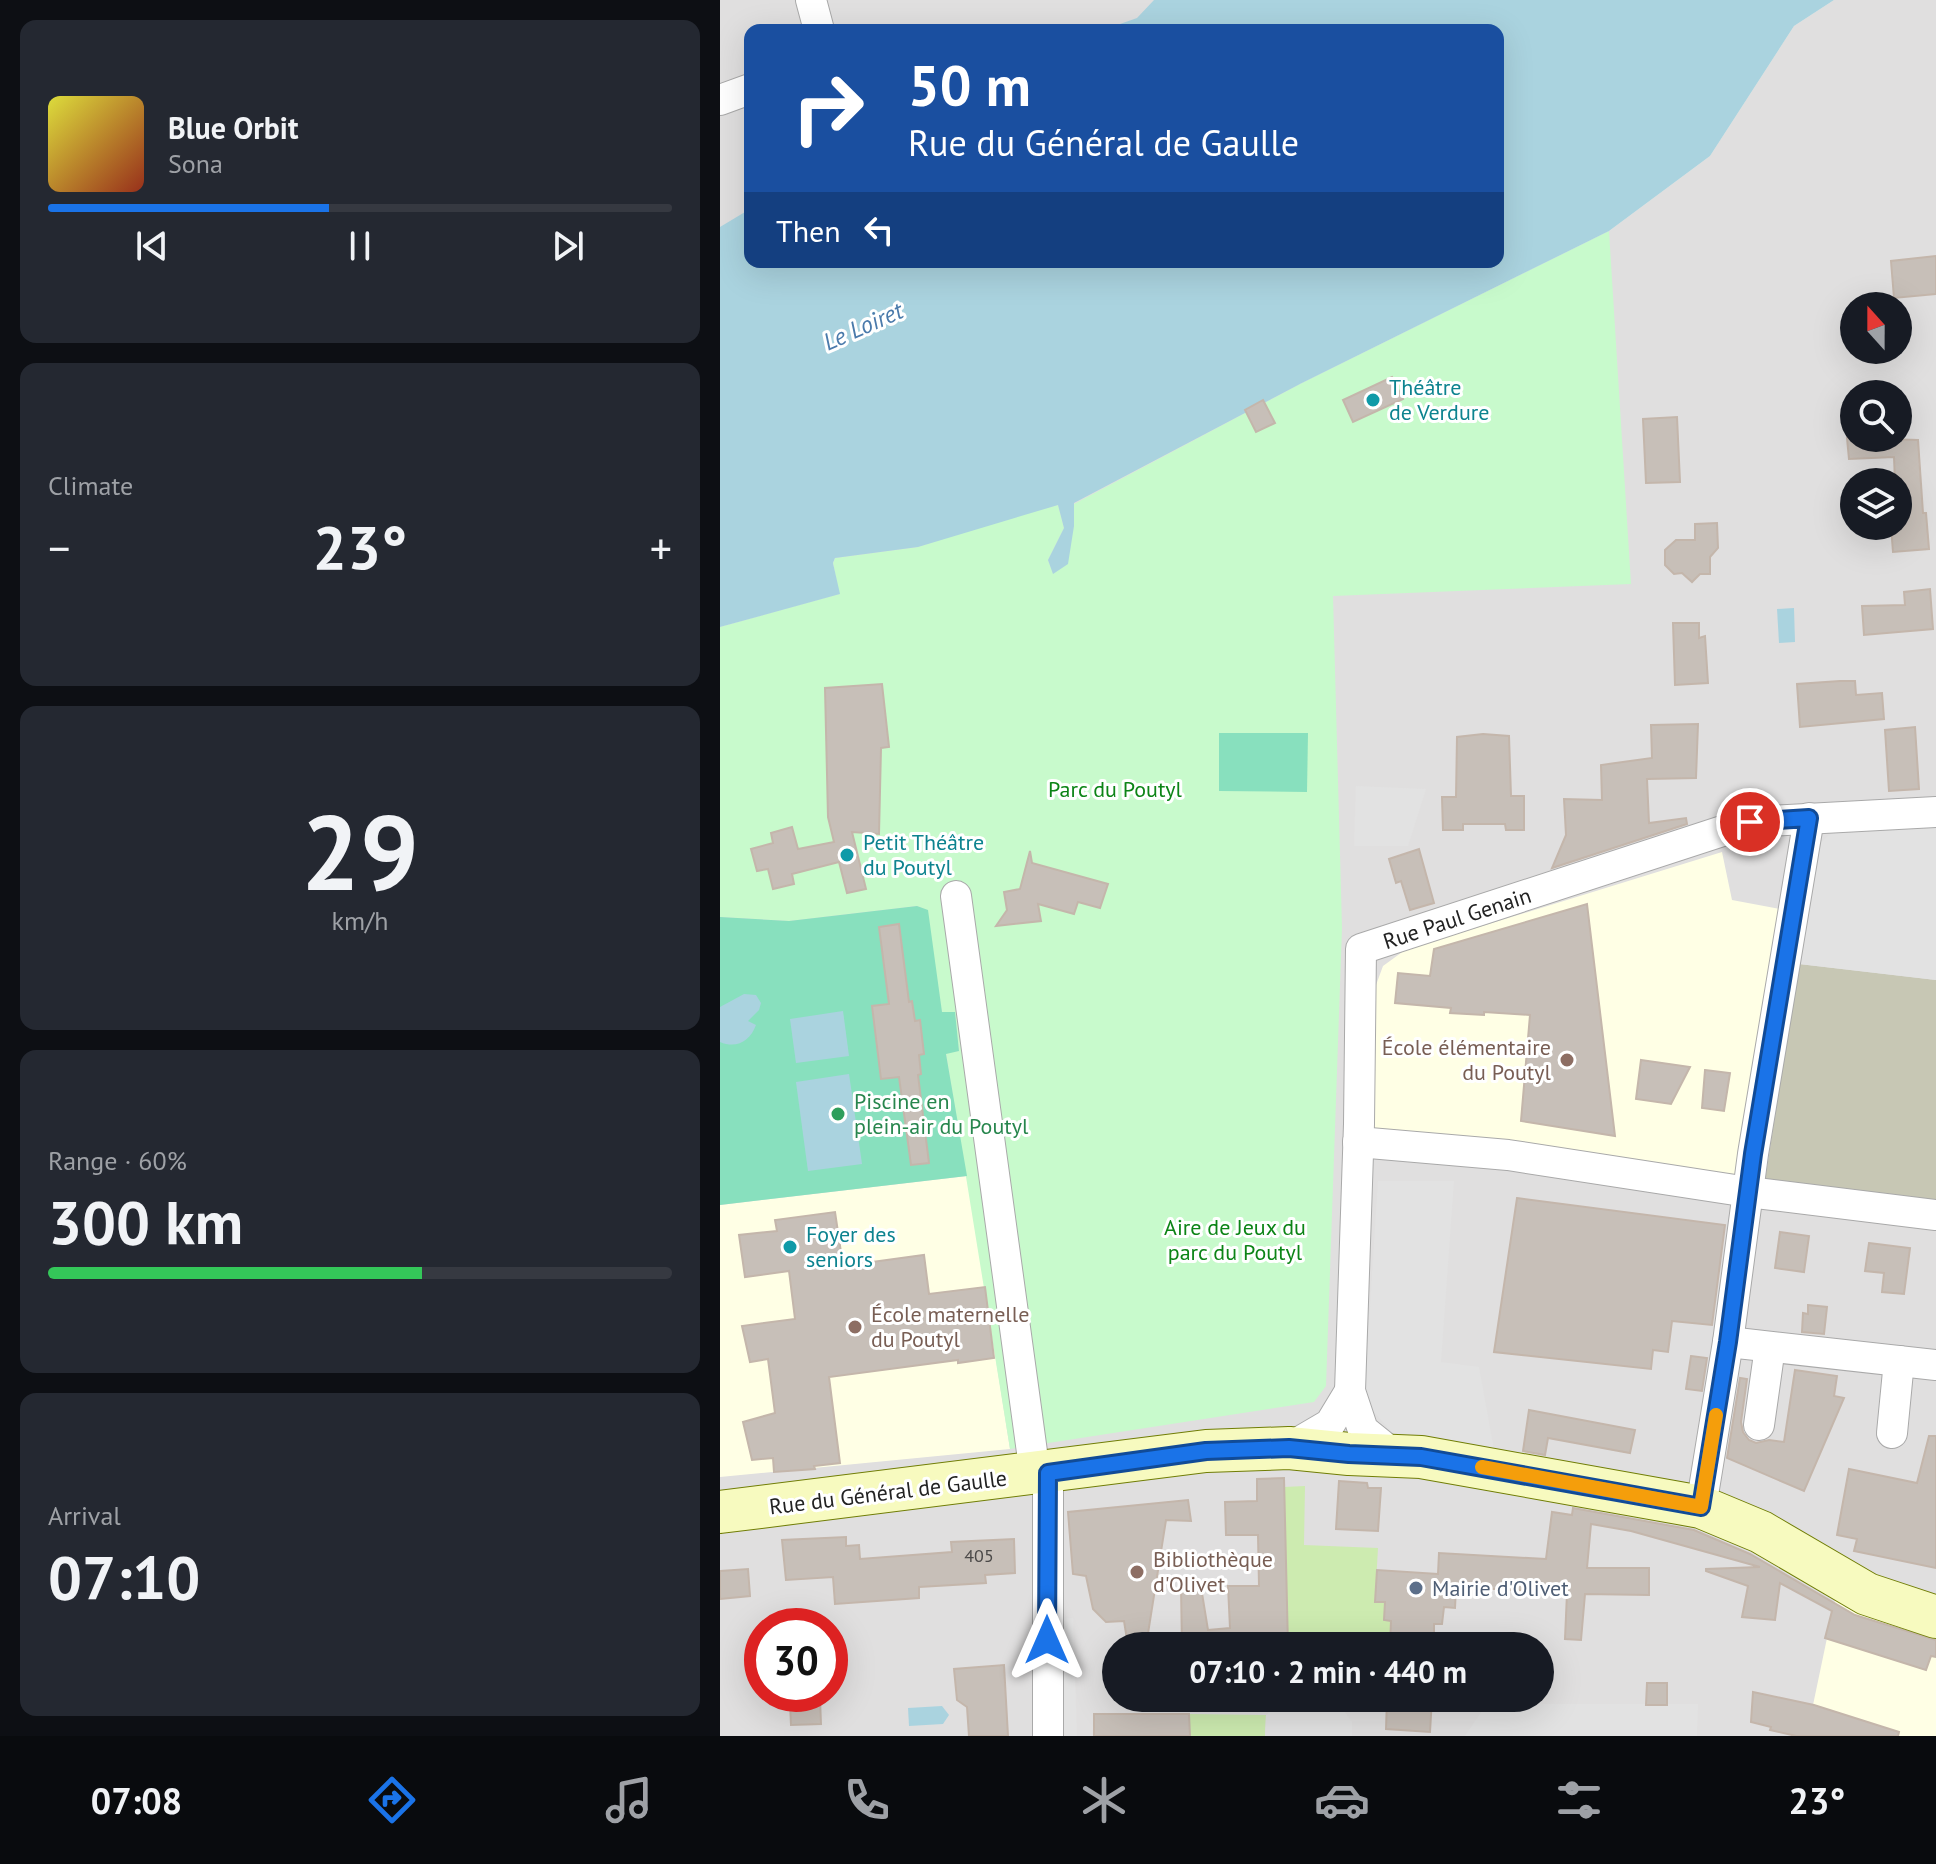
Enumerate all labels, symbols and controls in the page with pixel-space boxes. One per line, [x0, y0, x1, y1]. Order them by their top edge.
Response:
text: 50 m [908, 49, 1031, 121]
icon: right [776, 56, 880, 160]
text: Blue Orbit [168, 108, 298, 147]
text: Rue du Général de Gaulle [908, 119, 1299, 166]
text: Sona [168, 147, 223, 180]
icon: left [857, 208, 901, 252]
text: Then [776, 211, 841, 250]
icon: previous [130, 224, 174, 268]
icon: pause [338, 224, 382, 268]
icon: next [546, 224, 590, 268]
north arrow [1840, 292, 1912, 364]
map controls [1840, 292, 1912, 540]
water label: Le Loiret [818, 294, 909, 357]
place label: Théâtre de Verdure [1389, 373, 1489, 426]
button: search [1840, 380, 1912, 452]
marker: Théâtre de Verdure [1364, 391, 1382, 409]
button: layers [1840, 468, 1912, 540]
text: Climate [48, 469, 133, 502]
text: 23° [313, 508, 407, 586]
text: − [48, 519, 70, 576]
text: + [650, 519, 672, 576]
park label: Parc du Poutyl [1048, 775, 1183, 803]
text: 29 [301, 784, 419, 919]
pin [1716, 788, 1784, 856]
icon: arrive [1728, 800, 1772, 844]
place label: Petit Théâtre du Poutyl [863, 828, 984, 881]
marker: Petit Théâtre du Poutyl [838, 846, 856, 864]
street label: Rue Paul Genain [1379, 881, 1535, 955]
text: km/h [332, 904, 389, 937]
place label: École élémentaire du Poutyl [1382, 1033, 1552, 1086]
marker: École élémentaire du Poutyl [1558, 1051, 1576, 1069]
place label: Piscine en plein-air du Poutyl [854, 1087, 1029, 1140]
marker: Piscine en plein-air du Poutyl [829, 1105, 847, 1123]
text: Range · 60% [48, 1144, 187, 1177]
text: 300 km [48, 1183, 243, 1261]
park label: Aire de Jeux du parc du Poutyl [1164, 1213, 1306, 1266]
place label: Foyer des seniors [806, 1220, 896, 1273]
marker: Foyer des seniors [781, 1238, 799, 1256]
place label: École maternelle du Poutyl [871, 1300, 1029, 1353]
marker: École maternelle du Poutyl [846, 1318, 864, 1336]
street label: Rue du Général de Gaulle [768, 1464, 1008, 1520]
text: Arrival [48, 1499, 121, 1532]
text: 07:10 [48, 1538, 200, 1616]
house number: 405 [964, 1544, 994, 1567]
place label: Bibliothèque d'Olivet [1153, 1545, 1273, 1598]
marker: Bibliothèque d'Olivet [1128, 1563, 1146, 1581]
place label: Mairie d'Olivet [1432, 1574, 1569, 1602]
marker: Mairie d'Olivet [1407, 1579, 1425, 1597]
position arrow [1005, 1598, 1089, 1682]
speed limit sign: 30 [744, 1608, 848, 1712]
text: 07:10 · 2 min · 440 m [1189, 1652, 1467, 1691]
icon: directions [364, 1772, 420, 1828]
icon: music [601, 1772, 657, 1828]
icon: phone [839, 1772, 895, 1828]
icon: climate [1076, 1772, 1132, 1828]
icon: car [1314, 1772, 1370, 1828]
icon: filters [1551, 1772, 1607, 1828]
text: 07:08 [91, 1777, 182, 1824]
text: 23° [1789, 1777, 1845, 1824]

